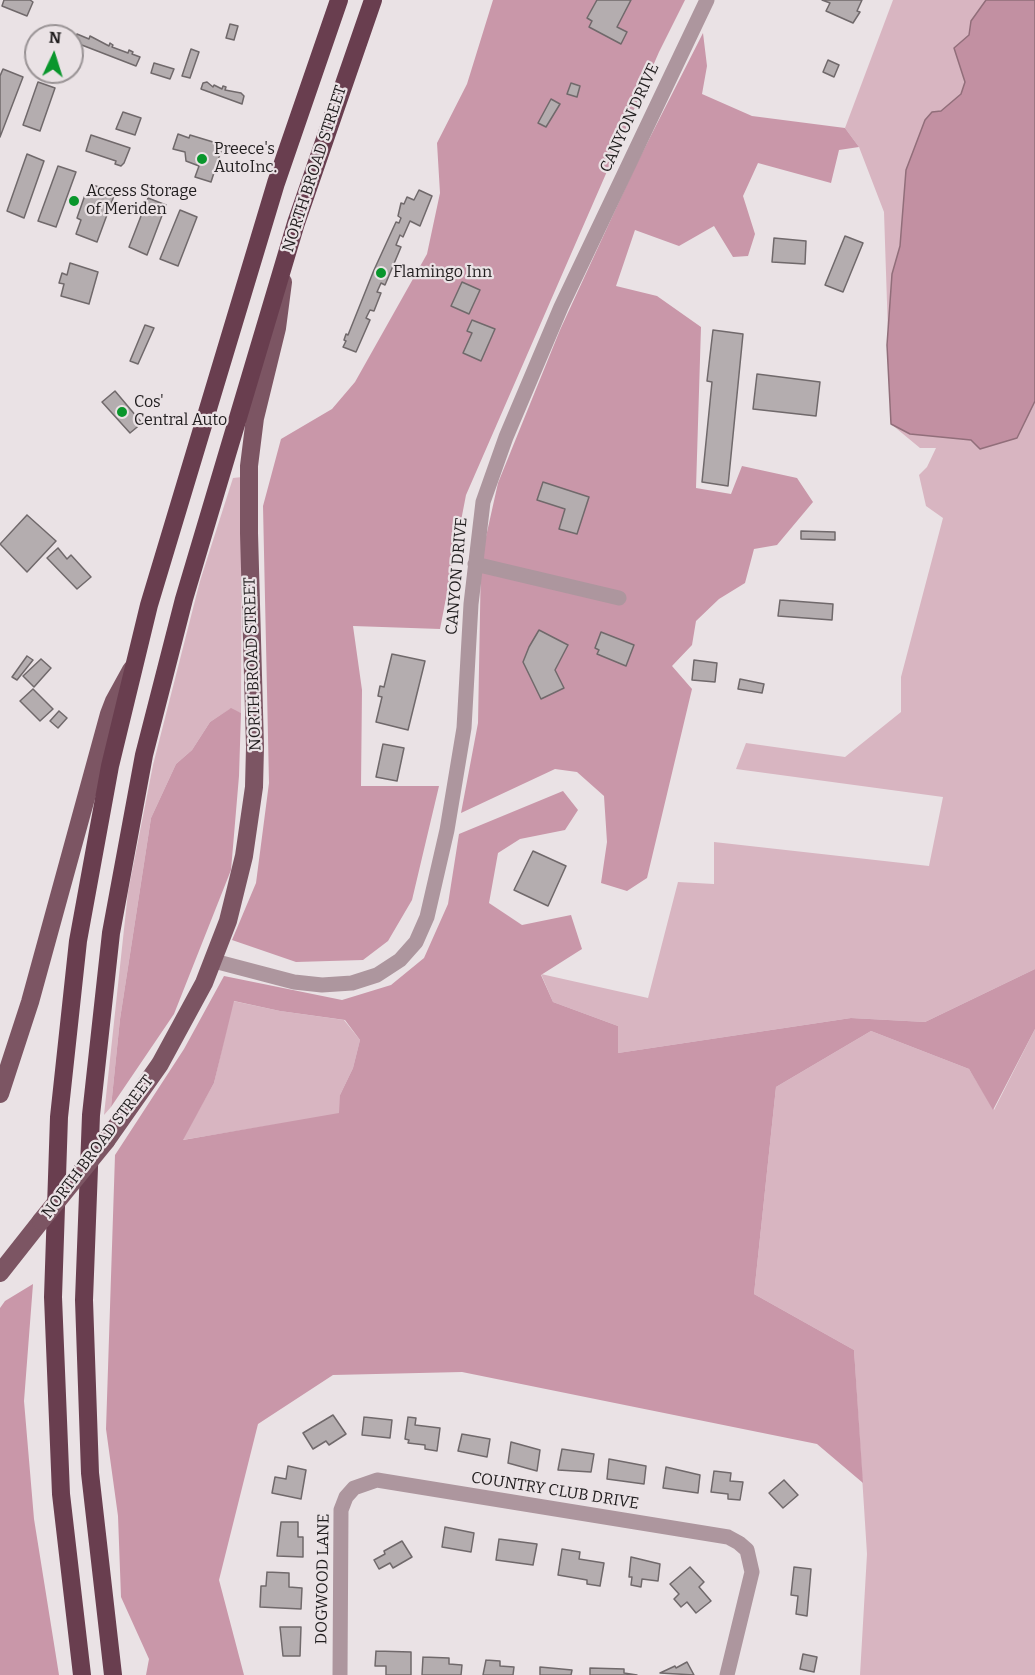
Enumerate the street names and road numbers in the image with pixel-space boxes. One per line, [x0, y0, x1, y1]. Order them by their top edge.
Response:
street label: CANYON DRIVE [596, 60, 664, 176]
street label: NORTH BROAD STREET [279, 83, 351, 255]
street label: CANYON DRIVE [442, 516, 472, 636]
street label: NORTH BROAD STREET [240, 577, 266, 751]
street label: NORTH BROAD STREET [38, 1072, 158, 1222]
street label: COUNTRY CLUB DRIVE [470, 1468, 640, 1514]
street label: DOGWOOD LANE [312, 1513, 334, 1645]

